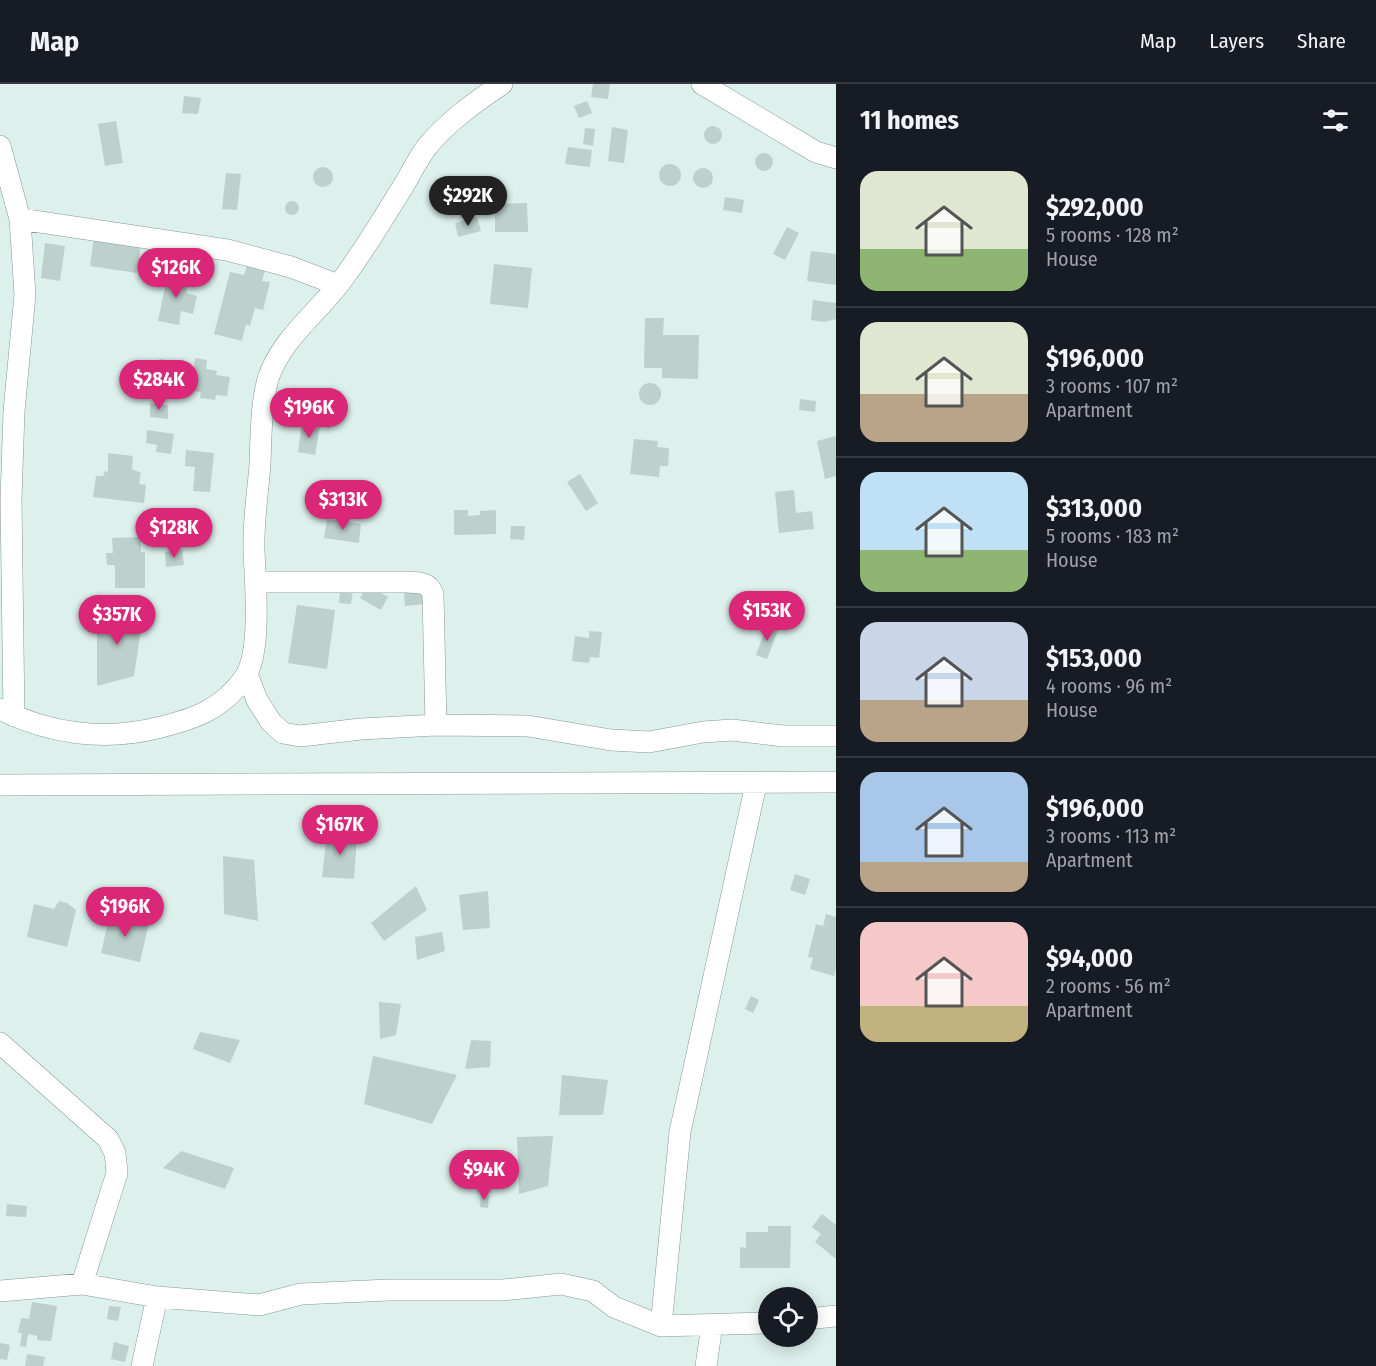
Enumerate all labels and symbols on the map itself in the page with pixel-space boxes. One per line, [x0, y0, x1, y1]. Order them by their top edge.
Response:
pin: $292K [426, 176, 510, 227]
pin: $126K [134, 248, 218, 299]
pin: $284K [117, 360, 201, 411]
pin: $196K [267, 388, 351, 439]
pin: $313K [301, 480, 385, 531]
pin: $128K [132, 508, 216, 559]
pin: $153K [725, 591, 809, 642]
pin: $357K [75, 595, 159, 646]
pin: $167K [298, 805, 382, 856]
pin: $196K [83, 887, 167, 938]
pin: $94K [448, 1150, 520, 1201]

